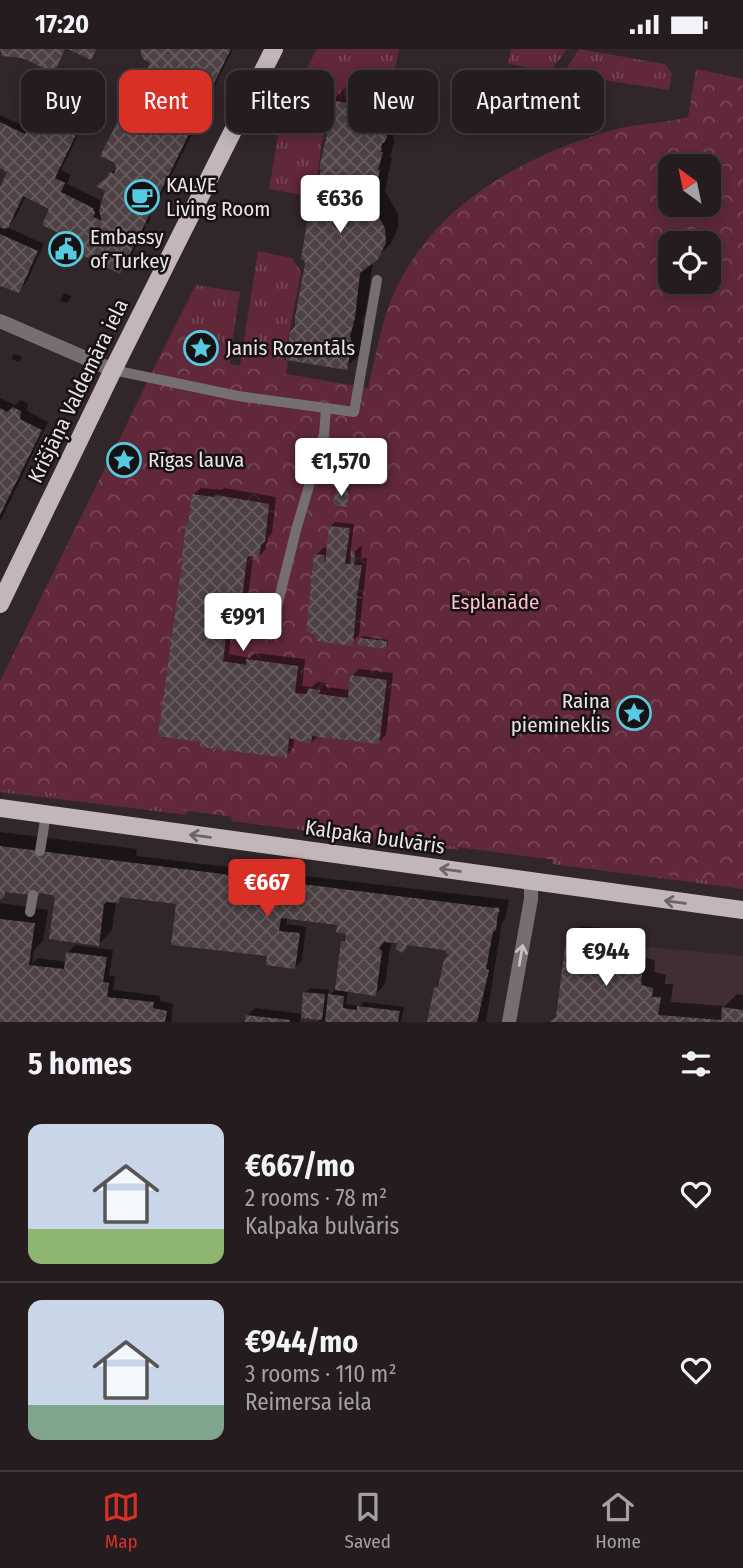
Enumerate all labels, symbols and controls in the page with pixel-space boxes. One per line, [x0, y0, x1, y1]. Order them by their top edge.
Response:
text: 17:20 [35, 9, 89, 40]
chip: Buy [21, 70, 105, 133]
chip: Rent [119, 70, 212, 133]
chip: Filters [226, 70, 334, 133]
chip: New [348, 70, 438, 133]
chip: Apartment [452, 70, 604, 133]
north arrow [658, 154, 721, 217]
map controls [658, 154, 721, 294]
place label: KALVE Living Room [166, 172, 270, 222]
pin: €636 [299, 176, 381, 235]
cafe icon: KALVE Living Room [123, 178, 161, 216]
text: €636 [317, 184, 363, 212]
place label: Embassy of Turkey [90, 224, 169, 274]
public building icon: Embassy of Turkey [47, 230, 85, 268]
button: locate [658, 231, 721, 294]
street label: Krišjāņa Valdemāra iela [22, 295, 134, 487]
place icon: Janis Rozentāls [182, 329, 220, 367]
place label: Janis Rozentāls [226, 335, 355, 361]
pin: €1,570 [284, 439, 398, 498]
place icon: Rīgas lauva [105, 441, 143, 479]
place label: Rīgas lauva [148, 447, 244, 473]
text: €1,570 [311, 447, 371, 475]
park label: Esplanāde [451, 589, 539, 615]
pin: €991 [202, 593, 284, 653]
text: €991 [220, 602, 266, 630]
place label: Raiņa piemineklis [511, 688, 610, 738]
place icon: Raiņa piemineklis [615, 694, 653, 732]
street label: Kalpaka bulvāris [303, 814, 447, 860]
one-way arrow [190, 829, 212, 842]
pin: €667 [226, 859, 308, 919]
one-way arrow [439, 864, 462, 877]
text: €667 [244, 868, 290, 896]
one-way arrow [664, 895, 687, 908]
pin: €944 [565, 929, 647, 988]
text: €944 [582, 937, 630, 965]
one-way arrow [515, 944, 528, 967]
icon: filters [677, 1045, 715, 1083]
text: 5 homes [28, 1046, 132, 1082]
text: €667/mo [245, 1148, 355, 1184]
icon: home [84, 1152, 168, 1236]
icon: heart [677, 1175, 715, 1213]
text: 2 rooms · 78 m² [245, 1184, 387, 1212]
text: Kalpaka bulvāris [245, 1212, 399, 1240]
text: €944/mo [245, 1324, 358, 1360]
icon: home [84, 1328, 168, 1412]
icon: heart [677, 1351, 715, 1389]
text: 3 rooms · 110 m² [245, 1360, 396, 1388]
text: Reimersa iela [245, 1388, 372, 1416]
tab: Map [102, 1488, 140, 1553]
tab: Saved [345, 1488, 391, 1553]
tab: Home [595, 1488, 641, 1553]

